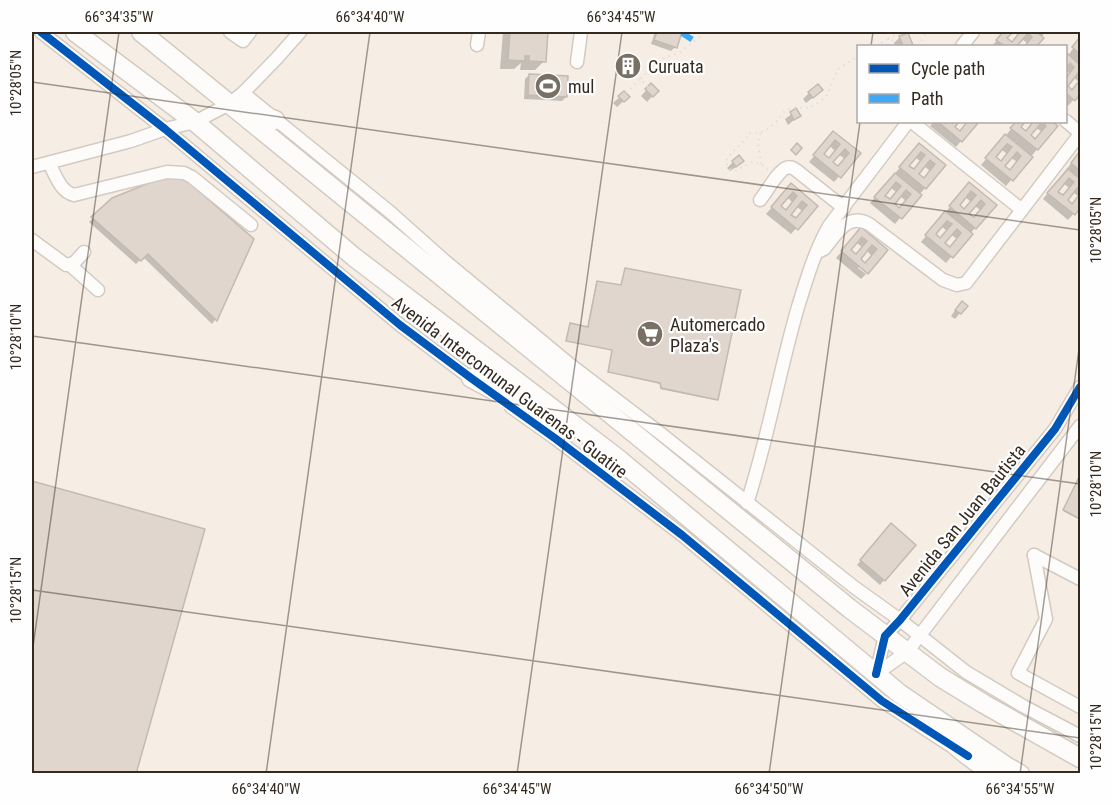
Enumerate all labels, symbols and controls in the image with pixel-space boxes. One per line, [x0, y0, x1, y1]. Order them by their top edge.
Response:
text: 66°34'35"W [85, 8, 154, 26]
text: 66°34'40"W [336, 8, 405, 26]
text: 66°34'45"W [587, 8, 656, 26]
legend [857, 45, 1067, 123]
text: 10°28'05"N [7, 50, 25, 116]
building icon: Curuata [613, 51, 643, 81]
place label: Curuata [648, 56, 704, 77]
text: Cycle path [911, 58, 985, 79]
sports icon: mul [533, 71, 563, 101]
place label: mul [568, 76, 594, 97]
text: Path [911, 88, 944, 109]
text: 10°28'05"N [1087, 197, 1105, 263]
street label: Avenida Intercomunal Guarenas - Guatire [388, 292, 632, 482]
text: 10°28'10"N [7, 304, 25, 370]
place label: Automercado Plaza's [670, 314, 765, 356]
supermarket icon: Automercado Plaza's [635, 319, 665, 349]
street label: Avenida San Juan Bautista [894, 440, 1030, 600]
text: 10°28'10"N [1087, 451, 1105, 517]
text: 10°28'15"N [7, 557, 25, 623]
text: 10°28'15"N [1087, 704, 1105, 770]
text: 66°34'40"W [232, 780, 301, 798]
text: 66°34'45"W [483, 780, 552, 798]
text: 66°34'50"W [735, 780, 804, 798]
text: 66°34'55"W [986, 780, 1055, 798]

